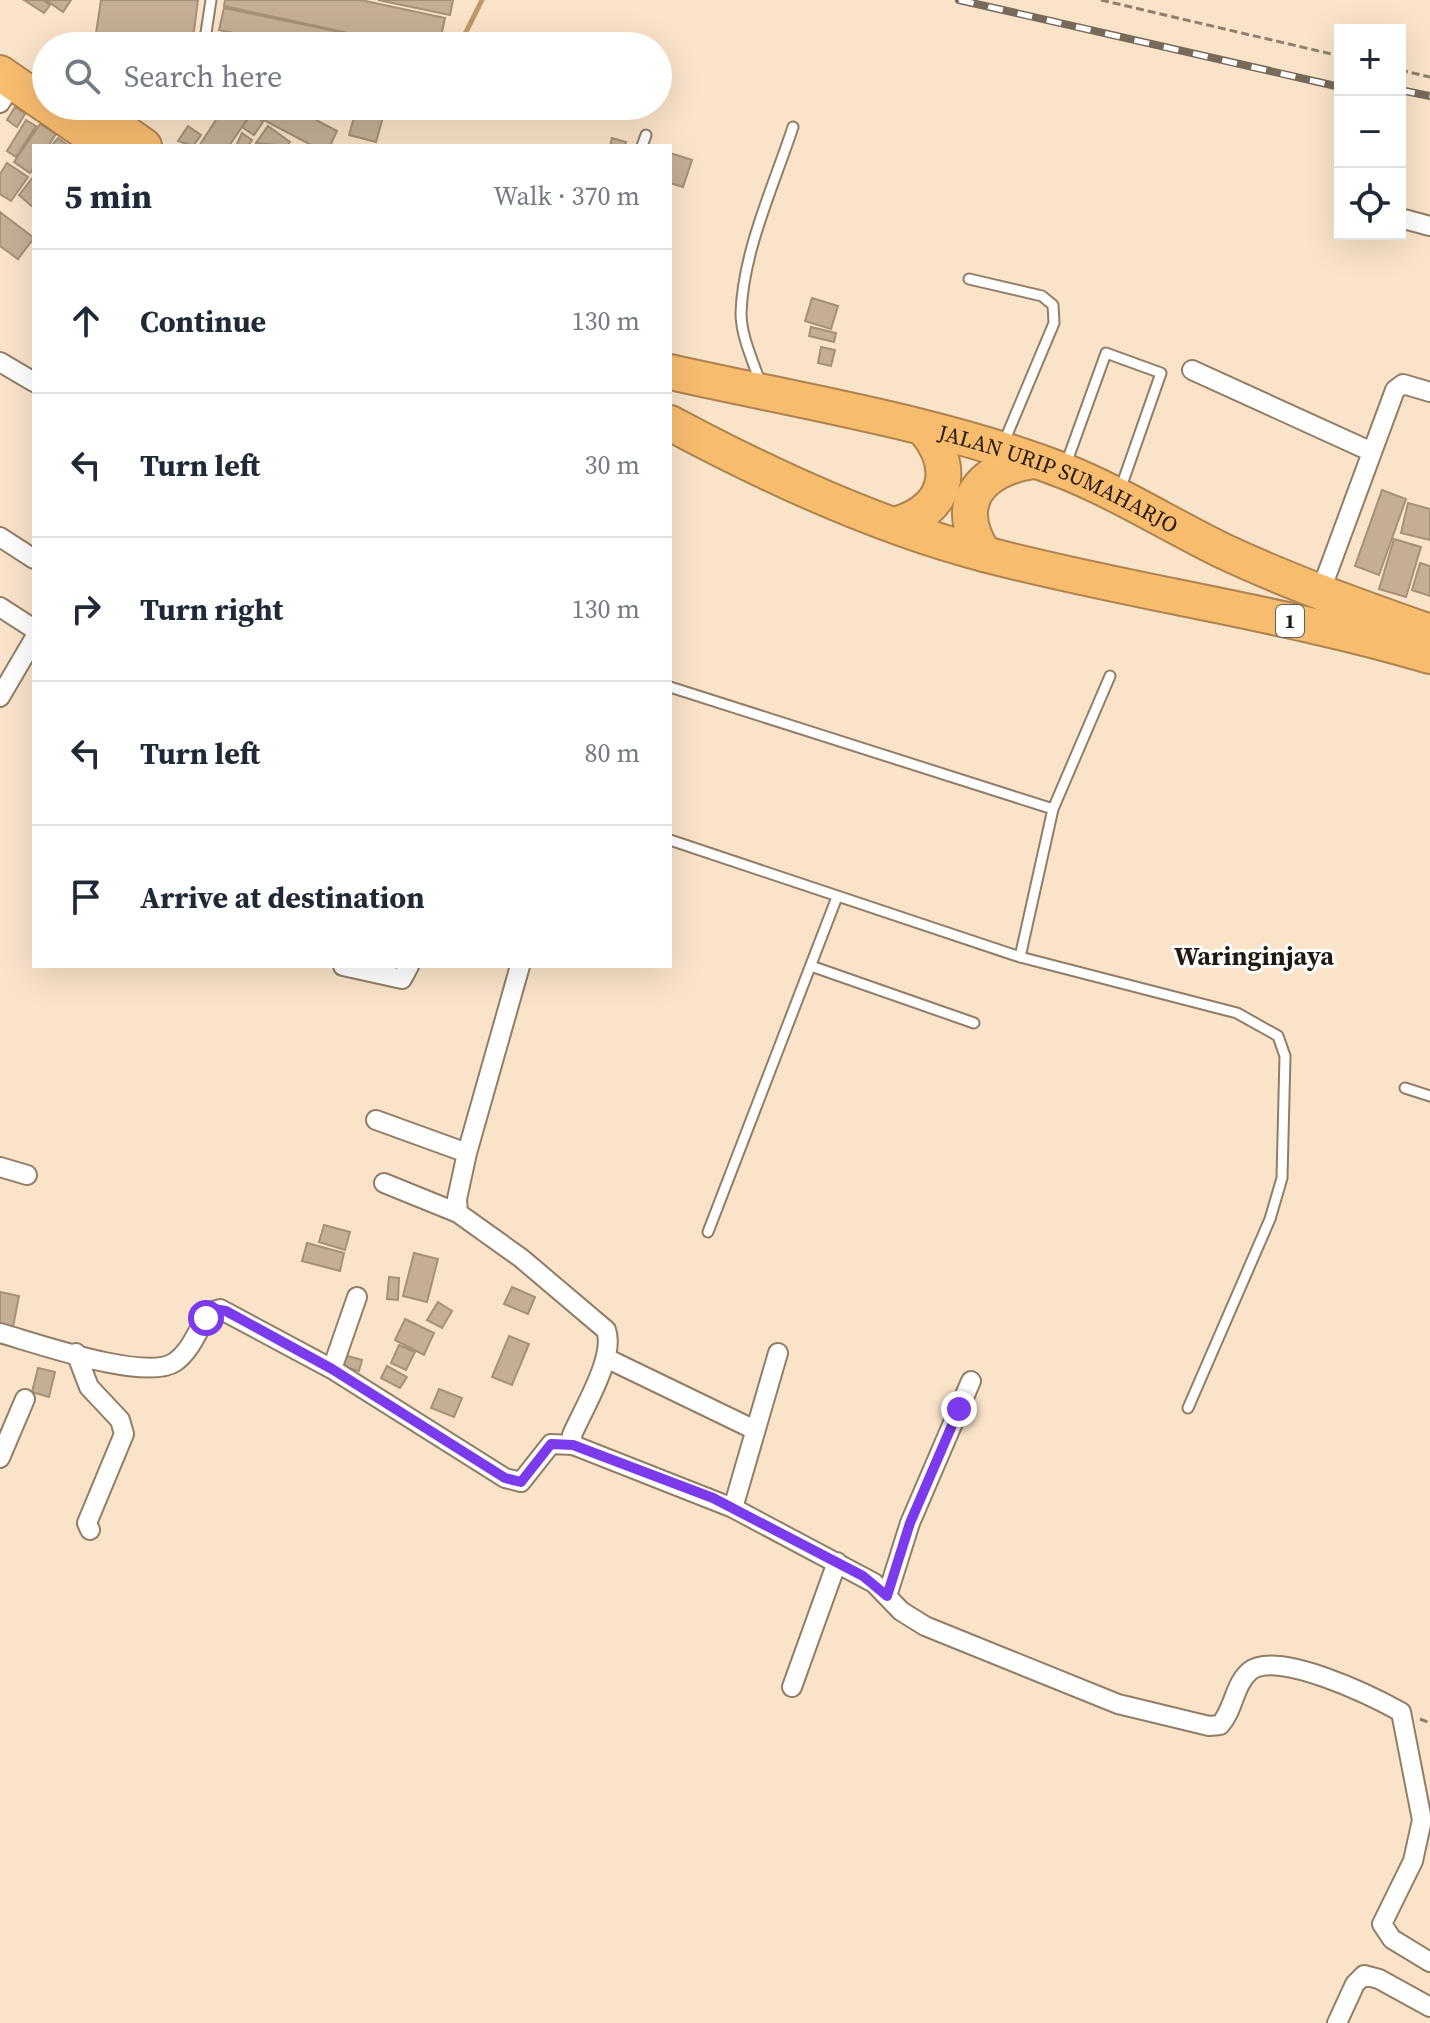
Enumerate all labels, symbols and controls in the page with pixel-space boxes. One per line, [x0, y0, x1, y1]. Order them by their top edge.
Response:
map controls [1334, 24, 1406, 240]
button: + [1334, 24, 1406, 96]
search box [32, 32, 672, 120]
icon: search [60, 54, 104, 98]
text: Search here [124, 56, 282, 97]
button: − [1334, 96, 1406, 168]
button: locate [1334, 168, 1406, 240]
text: 5 min [64, 173, 152, 219]
text: Walk · 370 m [493, 178, 640, 214]
icon: ahead [64, 299, 108, 343]
text: Continue [140, 301, 266, 342]
text: 130 m [572, 303, 640, 339]
street label: JALAN URIP SUMAHARJO [934, 417, 1184, 540]
icon: left [64, 443, 108, 487]
text: Turn left [140, 445, 260, 486]
text: 30 m [585, 447, 640, 483]
icon: right [64, 587, 108, 631]
text: Turn right [140, 589, 283, 630]
text: 130 m [572, 591, 640, 627]
road number: 1 [1276, 605, 1304, 637]
icon: left [64, 731, 108, 775]
text: Turn left [140, 733, 260, 774]
text: 80 m [585, 735, 640, 771]
icon: arrive [64, 875, 108, 919]
text: Arrive at destination [140, 877, 425, 918]
district label: Waringinjaya [1174, 938, 1334, 974]
route start [188, 1300, 224, 1336]
route end [941, 1391, 977, 1427]

